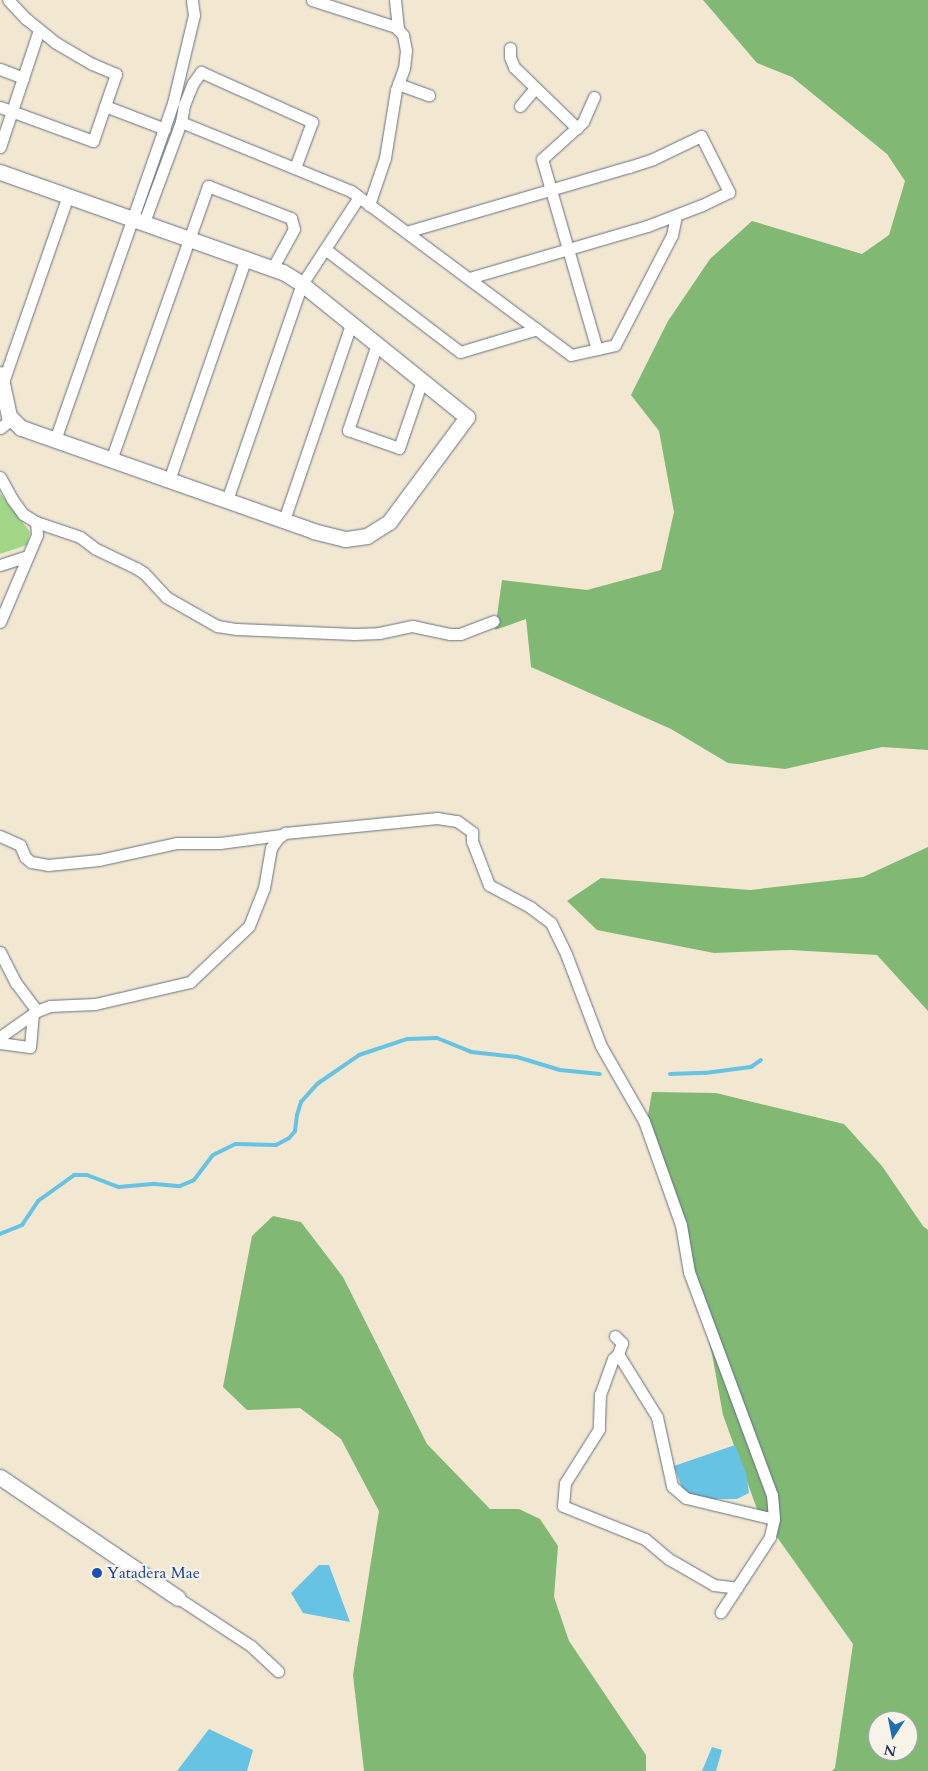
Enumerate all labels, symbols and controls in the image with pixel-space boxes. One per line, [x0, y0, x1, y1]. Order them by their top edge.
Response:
place label: Yatadera Mae [107, 1563, 200, 1583]
marker: Yatadera Mae [91, 1567, 103, 1579]
north arrow [868, 1711, 918, 1761]
text: N [882, 1740, 898, 1761]

